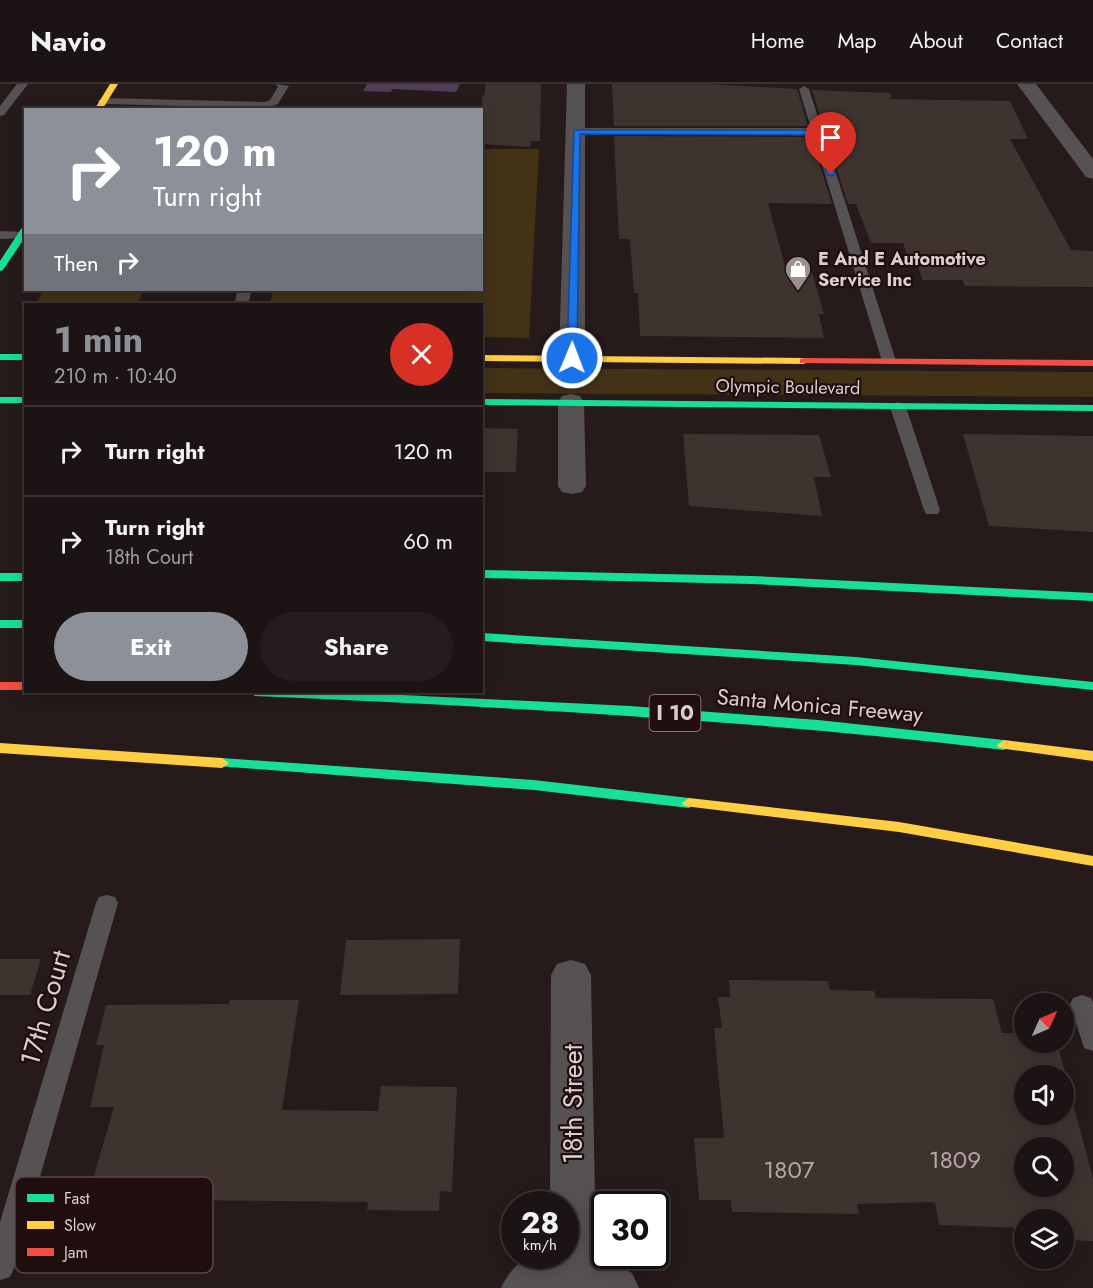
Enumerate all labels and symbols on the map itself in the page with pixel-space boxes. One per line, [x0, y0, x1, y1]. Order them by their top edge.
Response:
pin [805, 112, 856, 174]
place label: E And E Automotive Service Inc [818, 246, 986, 293]
shop icon: E And E Automotive Service Inc [783, 254, 813, 292]
position arrow [540, 326, 604, 390]
street label: Olympic Boulevard [715, 373, 861, 401]
street label: Santa Monica Freeway [716, 680, 925, 730]
road number: I 10 [650, 695, 700, 731]
street label: 17th Court [10, 945, 80, 1070]
north arrow [1014, 993, 1074, 1053]
street label: 18th Street [553, 1043, 592, 1164]
house number: 1809 [929, 1142, 981, 1177]
house number: 1807 [764, 1152, 815, 1187]
legend [15, 1177, 213, 1273]
text: Fast [64, 1187, 90, 1210]
speed limit sign: 30 [591, 1191, 669, 1269]
text: Slow [64, 1214, 96, 1237]
text: Jam [62, 1241, 88, 1264]

